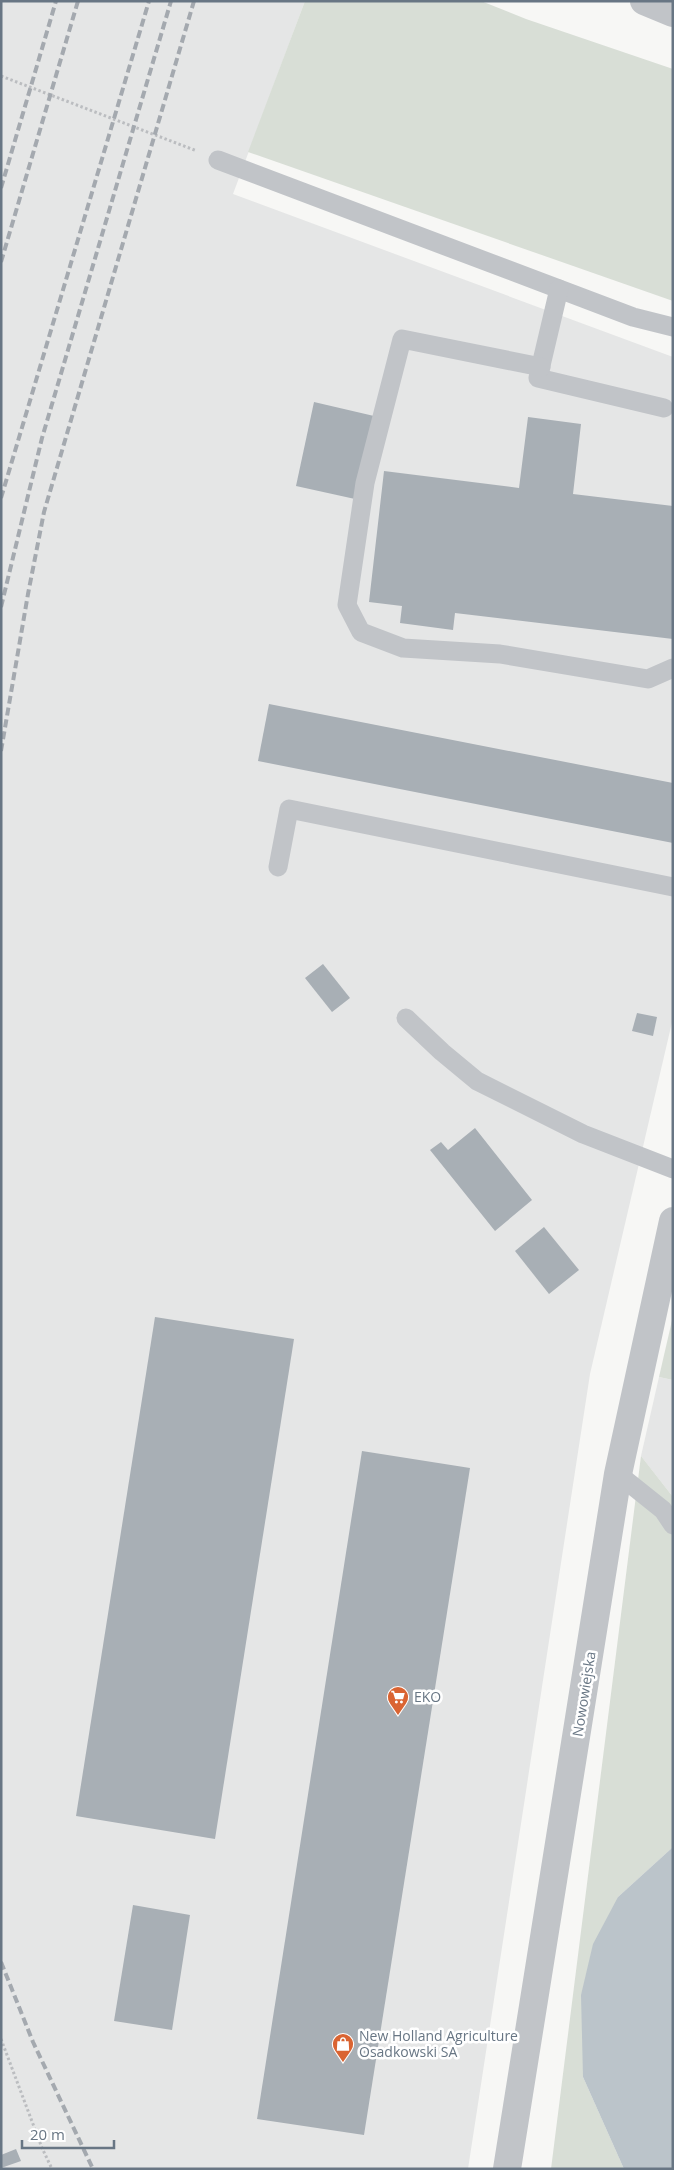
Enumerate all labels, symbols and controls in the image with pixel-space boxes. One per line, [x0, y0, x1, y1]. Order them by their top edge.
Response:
street label: Nowowiejska [567, 1650, 600, 1738]
supermarket icon: EKO [386, 1685, 410, 1716]
place label: EKO [414, 1687, 441, 1706]
place label: New Holland Agriculture Osadkowski SA [359, 2026, 518, 2061]
shop icon: New Holland Agriculture Osadkowski SA [331, 2032, 355, 2063]
scale bar [22, 2118, 115, 2150]
text: 20 m [30, 2124, 65, 2144]

